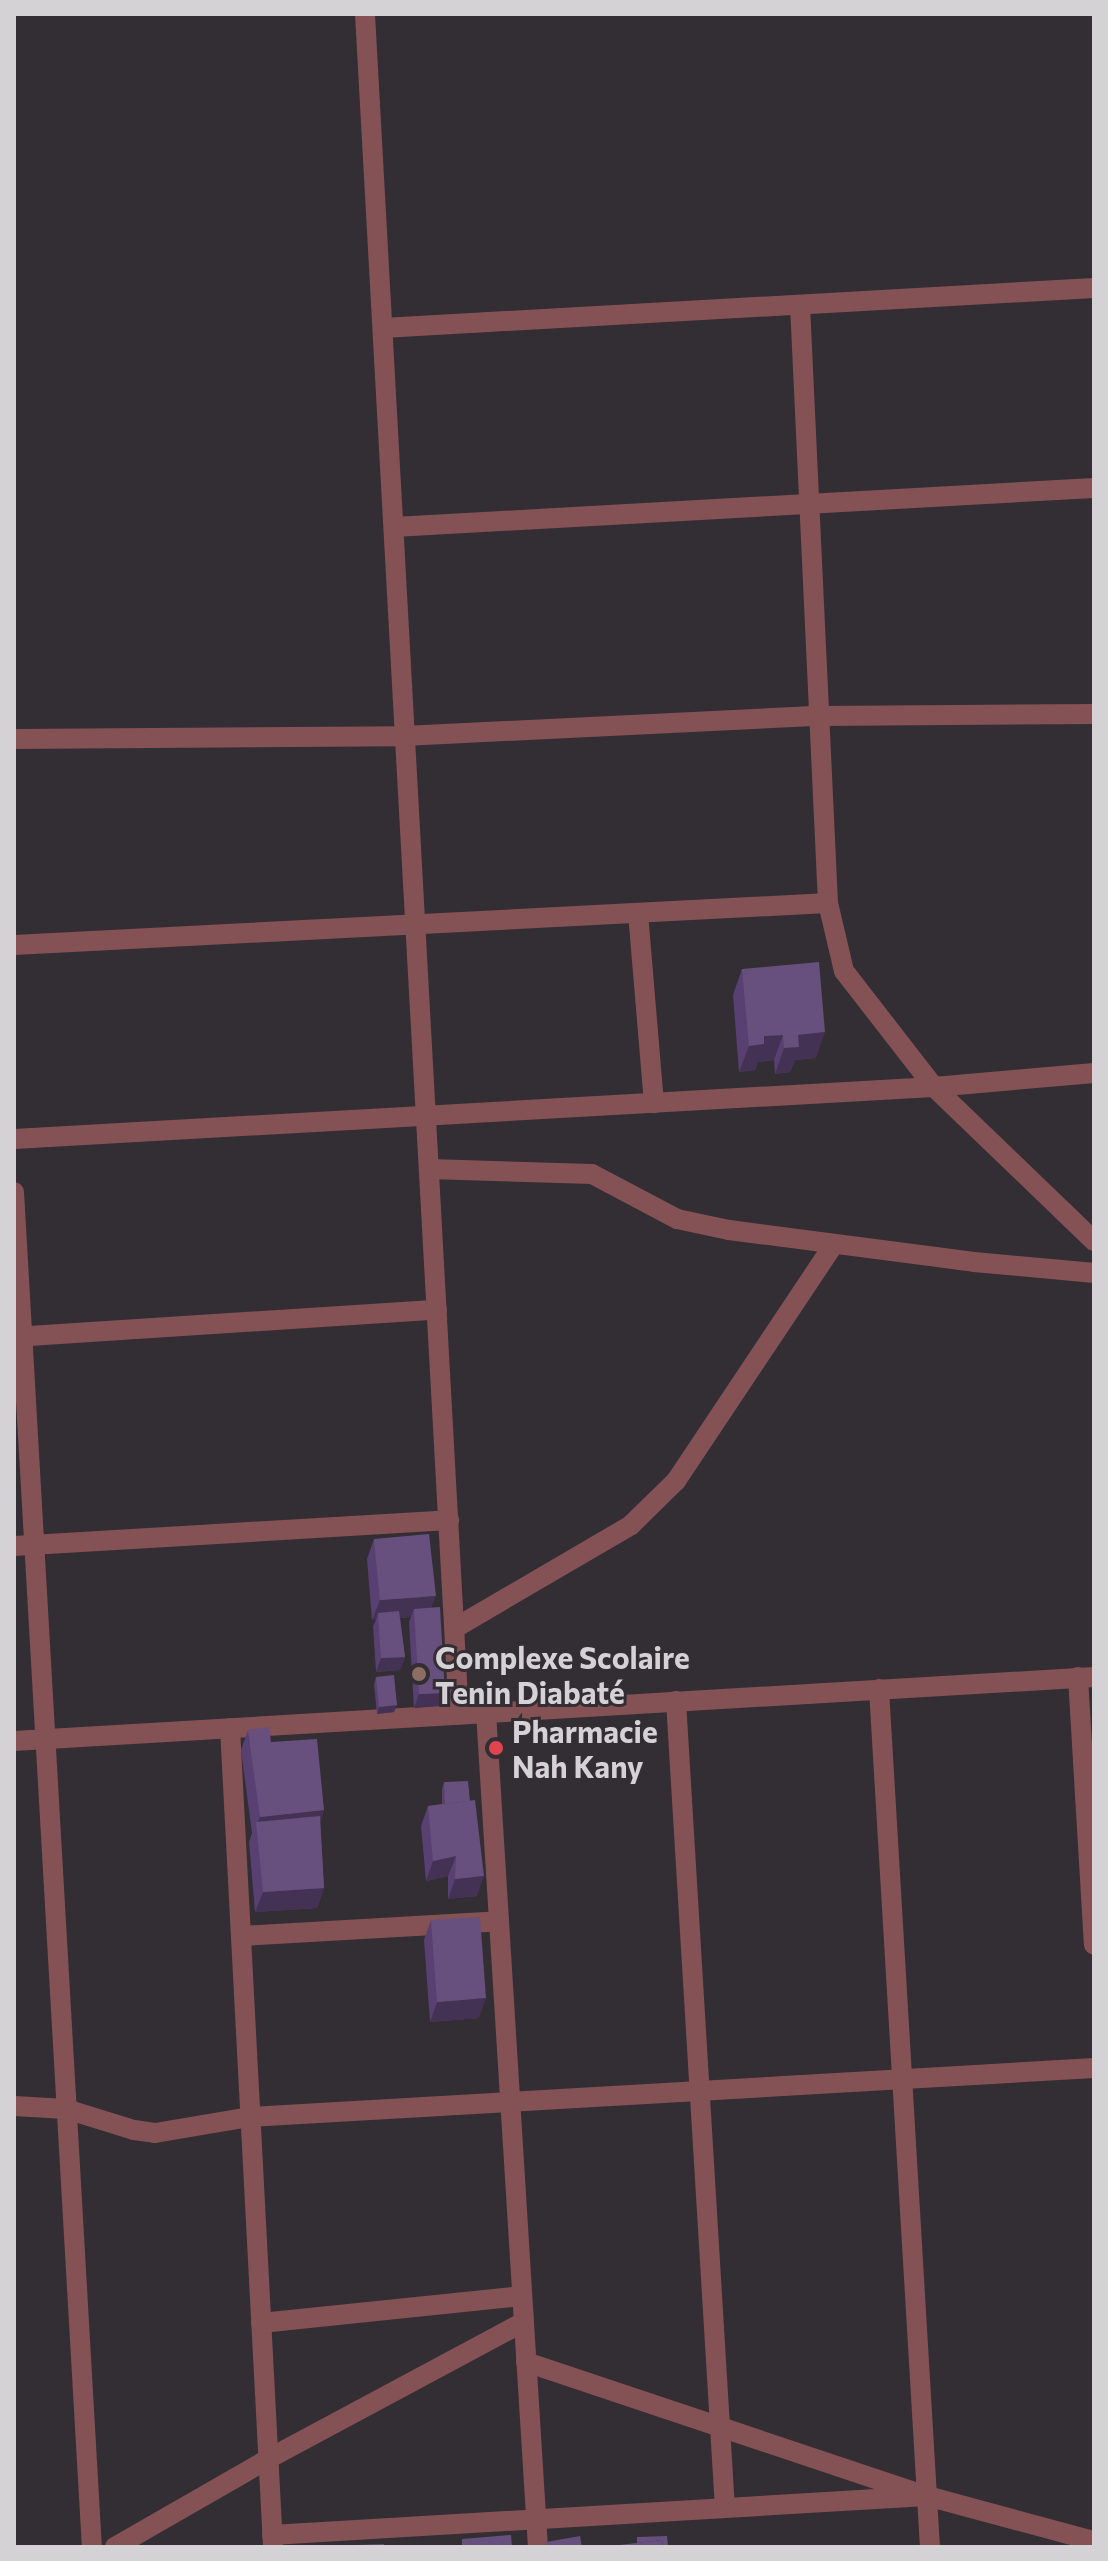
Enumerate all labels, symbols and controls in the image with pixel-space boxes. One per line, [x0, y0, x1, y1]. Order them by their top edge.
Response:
place label: Complexe Scolaire Tenin Diabaté [435, 1639, 690, 1710]
marker: Complexe Scolaire Tenin Diabaté [410, 1665, 428, 1683]
place label: Pharmacie Nah Kany [512, 1713, 658, 1784]
marker: Pharmacie Nah Kany [487, 1739, 505, 1757]

